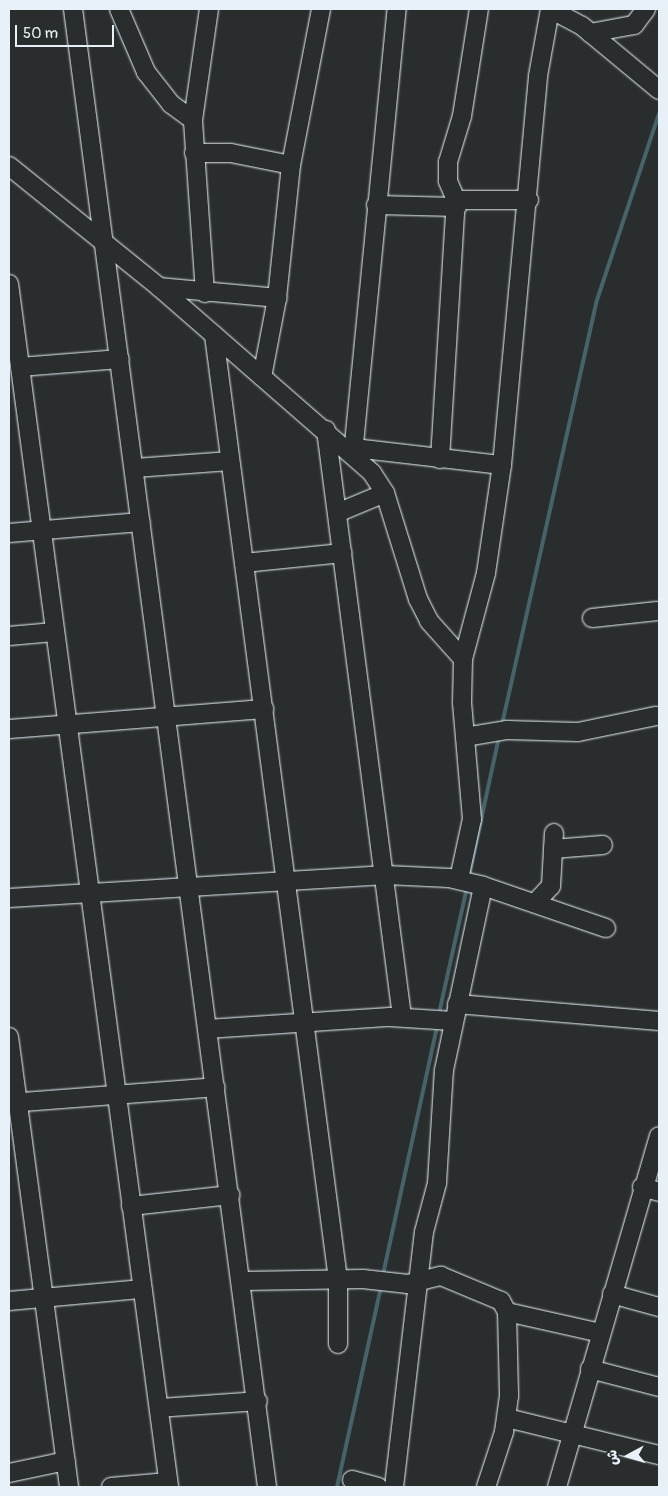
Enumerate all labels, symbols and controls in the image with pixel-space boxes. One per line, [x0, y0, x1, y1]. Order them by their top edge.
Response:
scale bar [18, 15, 116, 47]
text: 50 m [23, 24, 58, 43]
north arrow [603, 1431, 653, 1481]
text: ش [603, 1449, 622, 1466]

